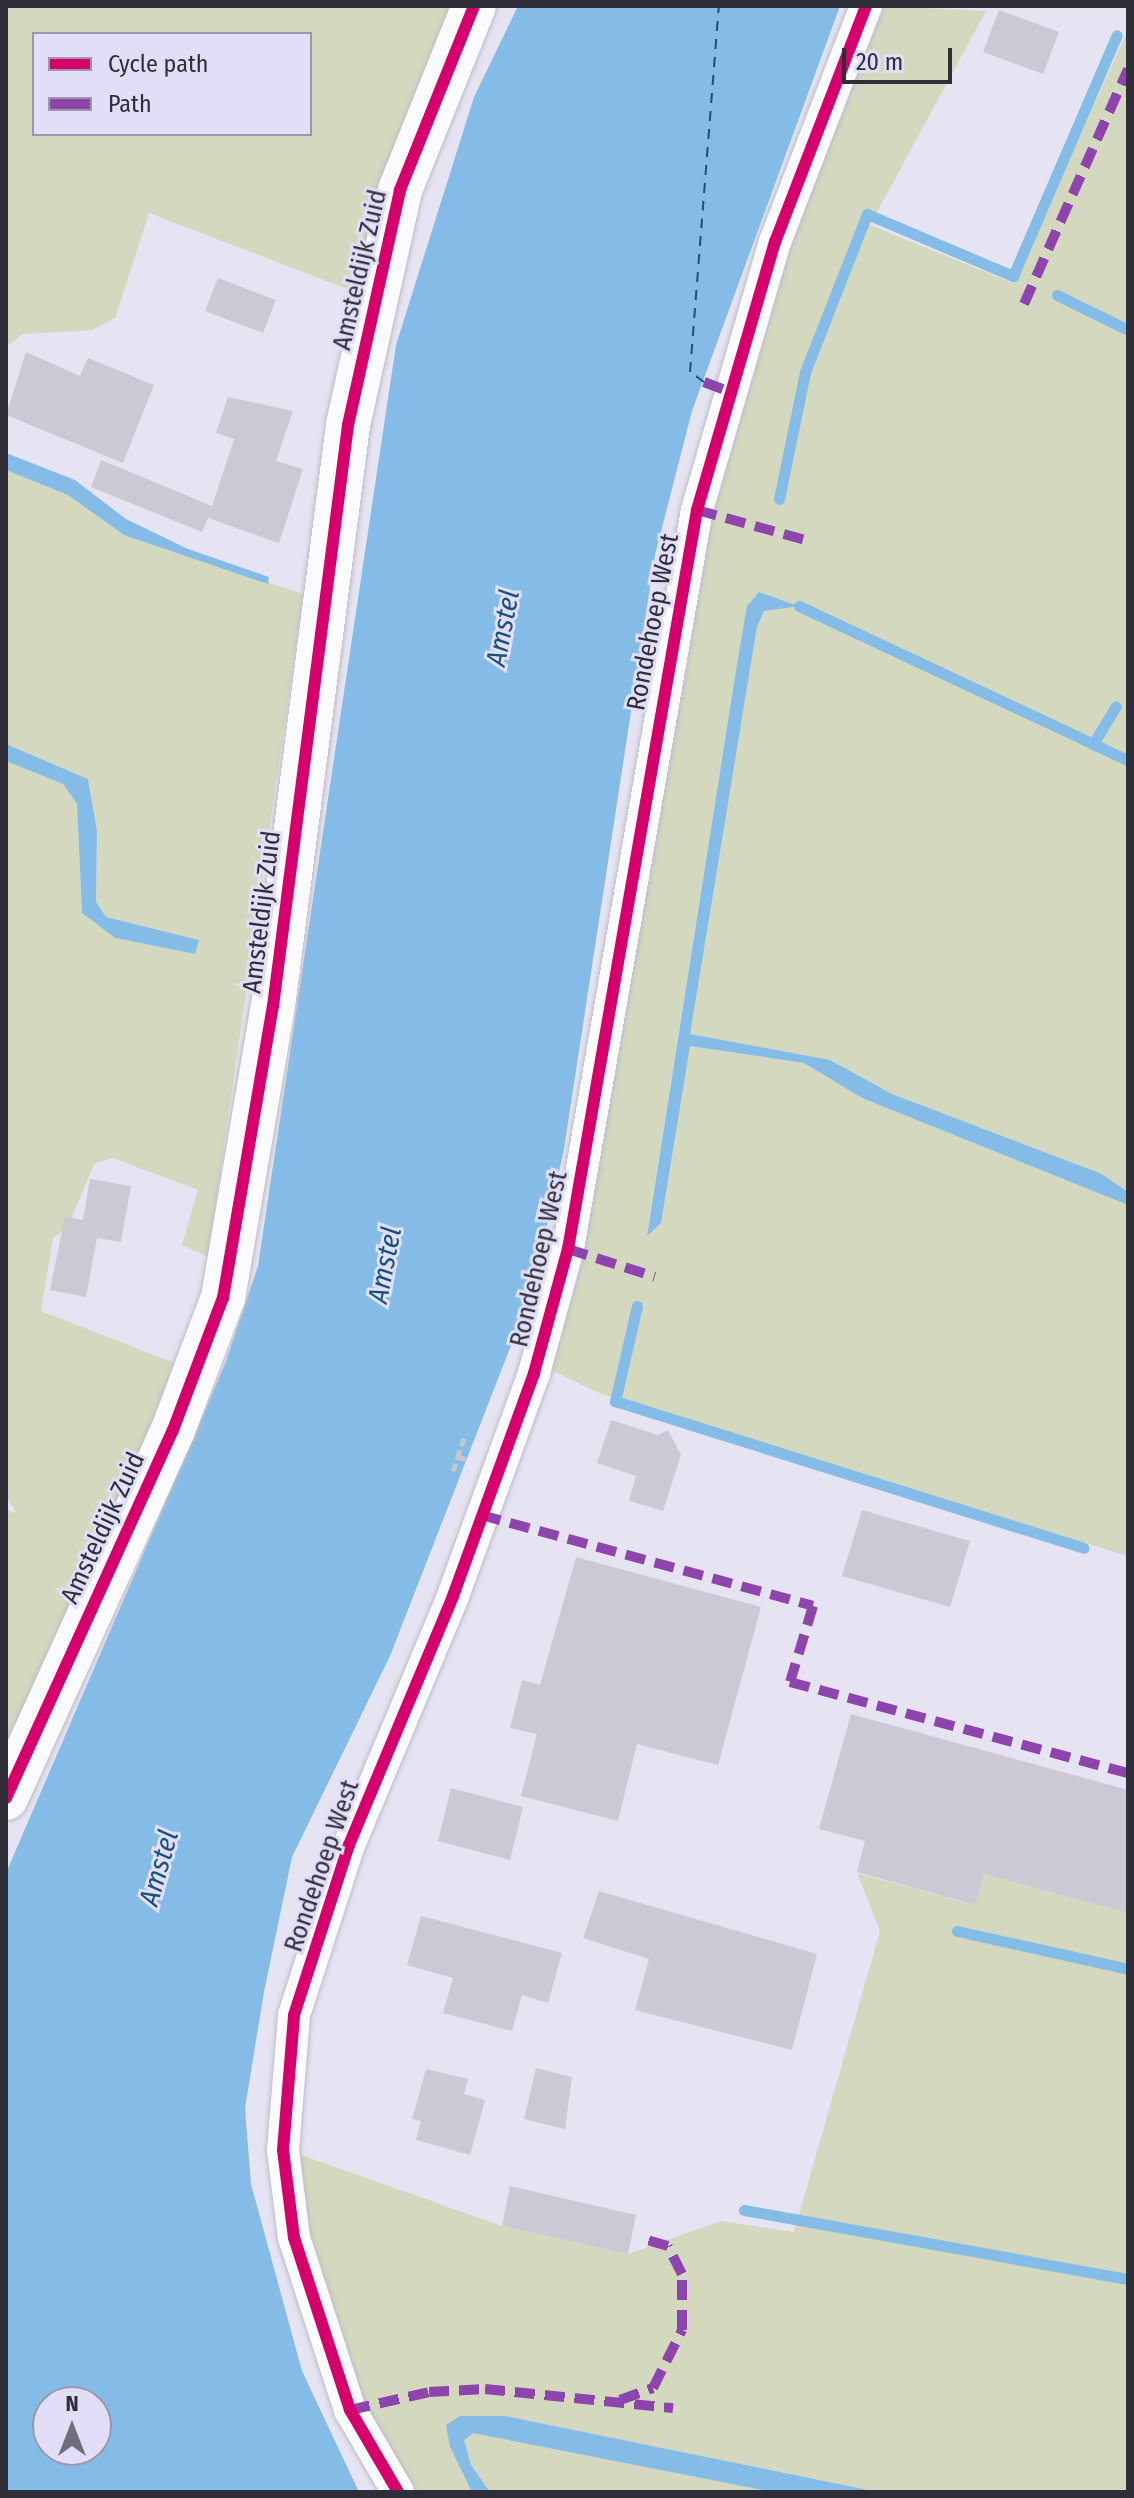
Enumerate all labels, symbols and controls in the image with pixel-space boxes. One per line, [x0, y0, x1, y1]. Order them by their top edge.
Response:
legend [32, 32, 312, 136]
scale bar [846, 32, 956, 82]
text: 20 m [856, 48, 903, 76]
text: Cycle path [108, 50, 208, 78]
text: Path [108, 90, 152, 118]
street label: Amsteldijk Zuid [326, 187, 394, 353]
street label: Rondehoep West [621, 531, 685, 713]
water label: Amstel [479, 587, 527, 669]
street label: Amsteldijk Zuid [237, 829, 287, 995]
street label: Rondehoep West [504, 1168, 574, 1350]
water label: Amstel [361, 1224, 409, 1306]
street label: Amsteldijk Zuid [54, 1447, 152, 1609]
street label: Rondehoep West [278, 1776, 366, 1956]
water label: Amstel [132, 1826, 186, 1910]
north arrow [32, 2386, 112, 2466]
text: N [65, 2390, 79, 2417]

